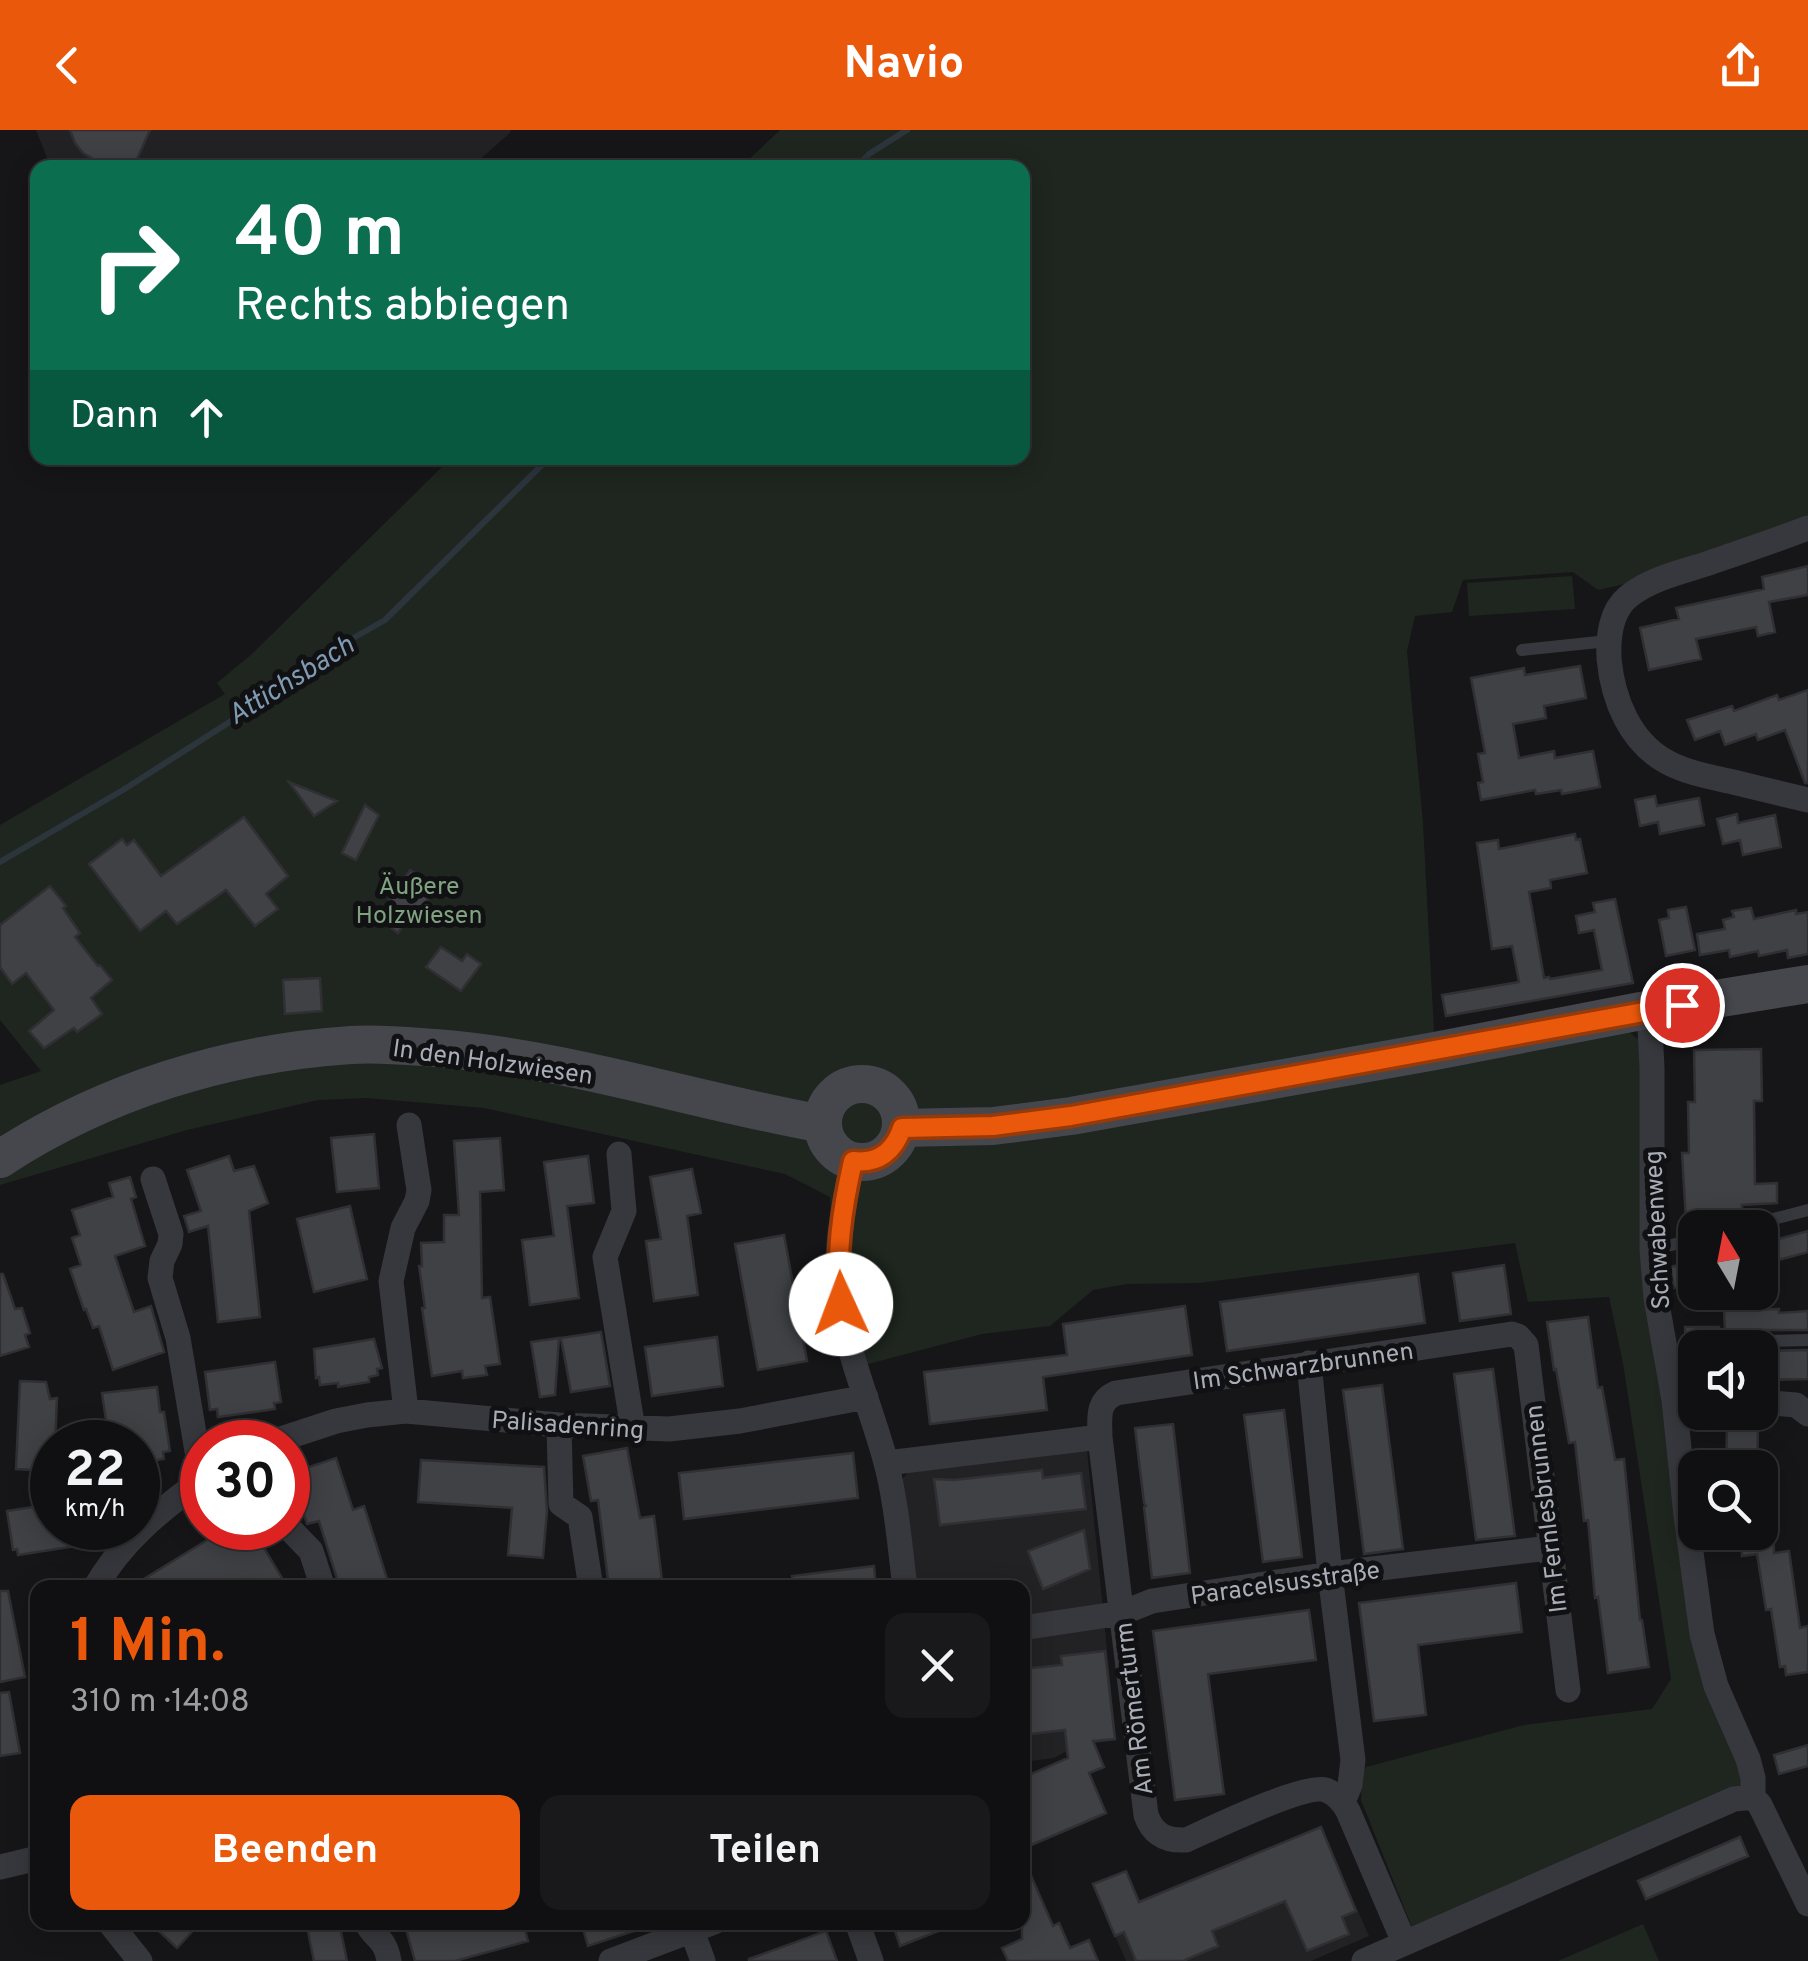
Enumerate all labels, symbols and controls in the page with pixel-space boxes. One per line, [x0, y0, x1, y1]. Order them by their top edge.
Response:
text: Navio [844, 37, 964, 94]
icon: back [40, 38, 95, 93]
icon: share [1713, 38, 1768, 93]
text: 40 m [235, 192, 405, 281]
icon: right [70, 200, 200, 330]
text: Rechts abbiegen [235, 279, 570, 336]
icon: ahead [179, 390, 234, 445]
text: Dann [70, 393, 159, 442]
water label: Attichsbach [221, 628, 362, 735]
park label: Äußere Holzwiesen [355, 872, 483, 933]
pin [1640, 963, 1725, 1048]
icon: arrive [1655, 978, 1710, 1033]
street label: In den Holzwiesen [390, 1034, 595, 1094]
street label: Schwabenweg [1639, 1150, 1679, 1310]
north arrow [1678, 1210, 1778, 1310]
map controls [1678, 1210, 1778, 1550]
position arrow [789, 1252, 893, 1356]
button: sound [1678, 1330, 1778, 1430]
street label: Im Schwarzbrunnen [1191, 1337, 1416, 1399]
street label: Im Fernlesbrunnen [1519, 1403, 1577, 1614]
street label: Palisadenring [490, 1406, 645, 1448]
speed limit sign: 30 [180, 1420, 310, 1550]
text: 22 [64, 1441, 126, 1504]
button: search [1678, 1450, 1778, 1550]
text: km/h [65, 1494, 125, 1526]
street label: Paracelsusstraße [1189, 1556, 1382, 1614]
text: 1 Min. [70, 1607, 225, 1683]
button: close [885, 1613, 990, 1718]
street label: Am Römerturm [1109, 1620, 1162, 1797]
text: 310 m · 14:08 [70, 1683, 250, 1723]
button: Beenden [70, 1795, 520, 1910]
button: Teilen [540, 1795, 990, 1910]

